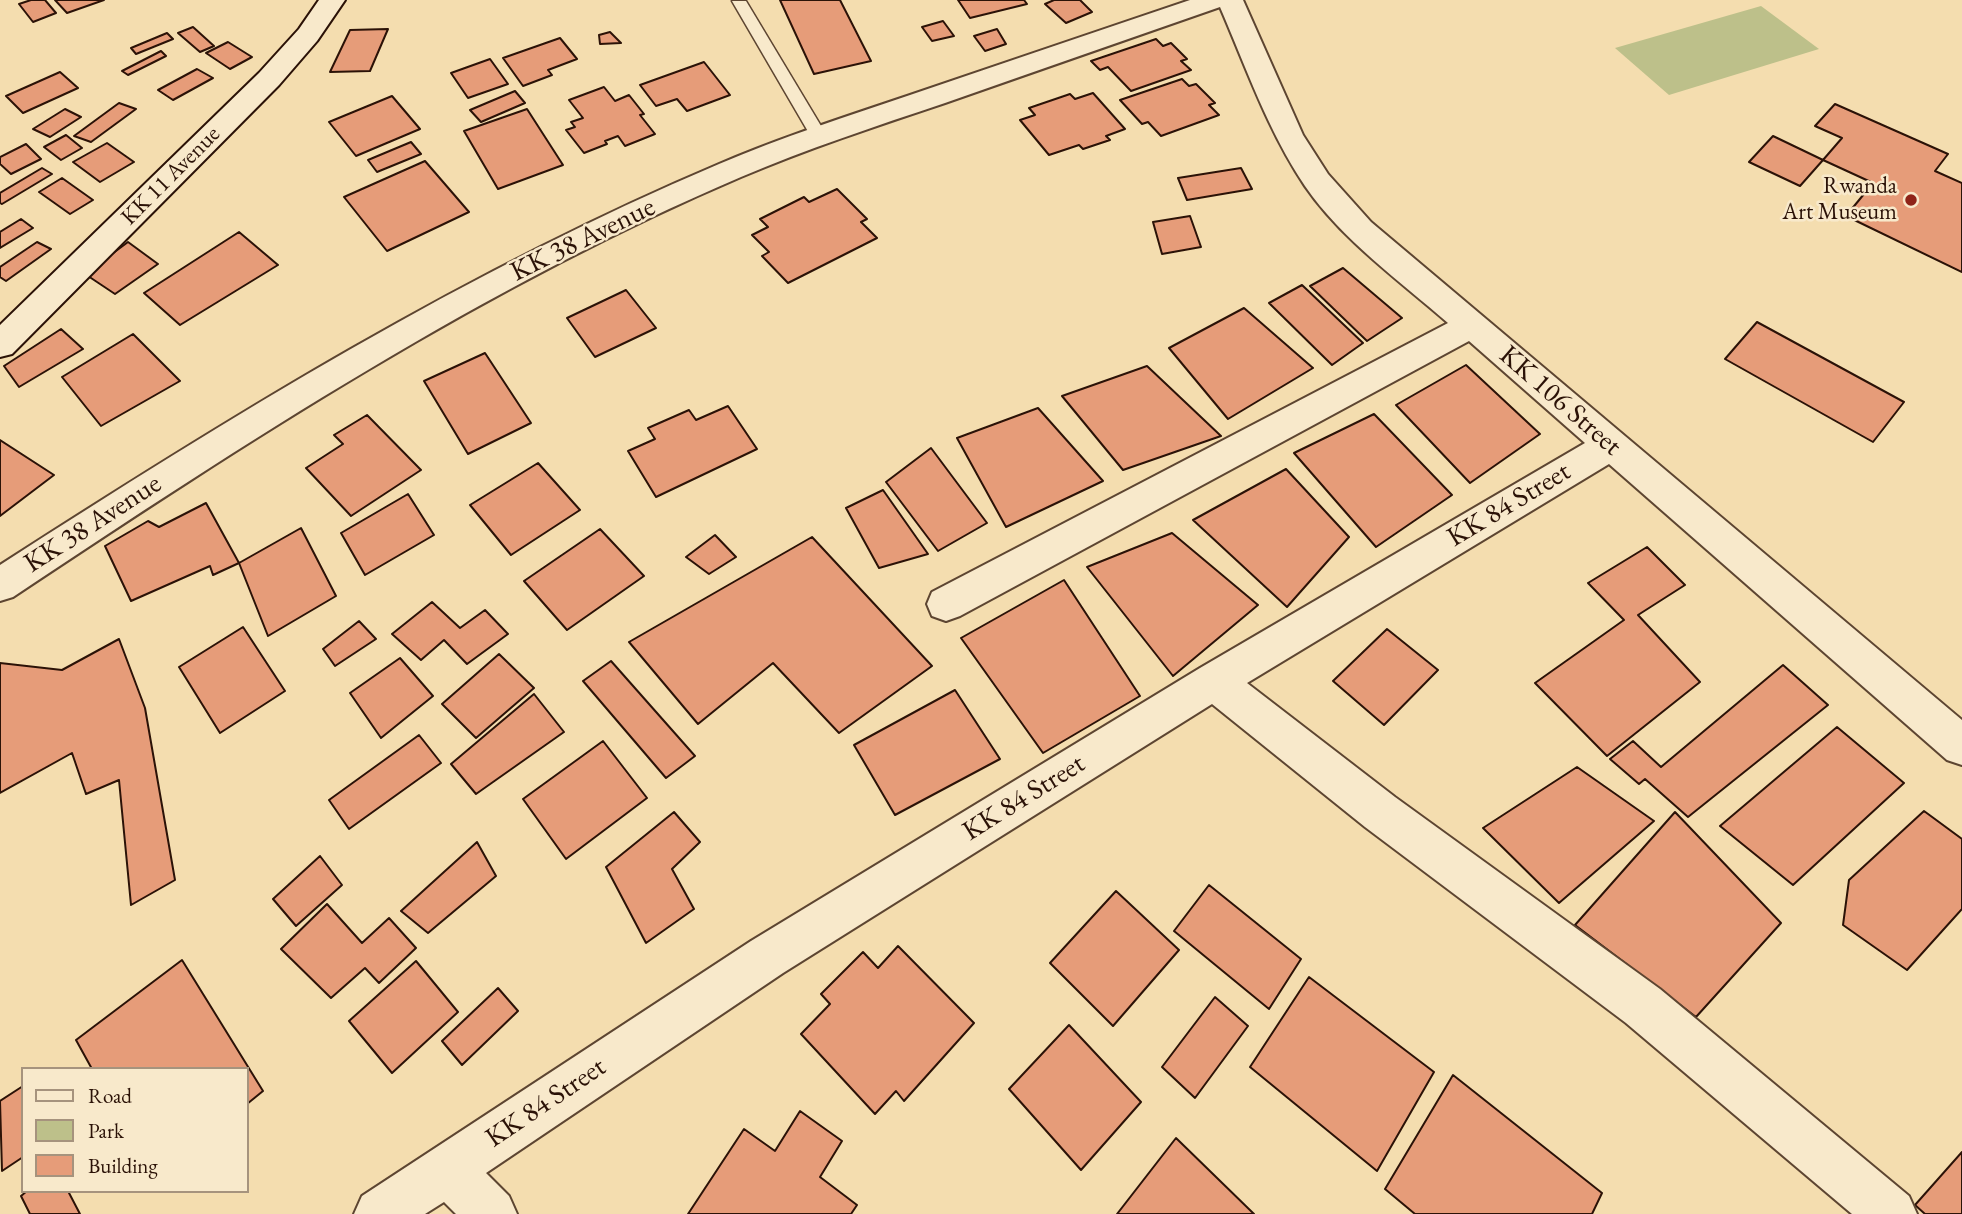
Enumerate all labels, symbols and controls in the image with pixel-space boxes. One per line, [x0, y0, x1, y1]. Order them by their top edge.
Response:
street label: KK 11 Avenue [116, 121, 226, 231]
place label: Rwanda Art Museum [1782, 173, 1897, 227]
street label: KK 38 Avenue [505, 191, 661, 289]
marker: Rwanda Art Museum [1903, 192, 1919, 208]
street label: KK 106 Street [1492, 339, 1628, 463]
street label: KK 84 Street [1441, 455, 1577, 555]
street label: KK 38 Avenue [18, 467, 168, 581]
street label: KK 84 Street [957, 747, 1091, 849]
street label: KK 84 Street [480, 1051, 612, 1155]
legend [21, 1067, 248, 1193]
text: Road [88, 1082, 132, 1109]
text: Park [88, 1117, 124, 1144]
text: Building [88, 1152, 158, 1179]

